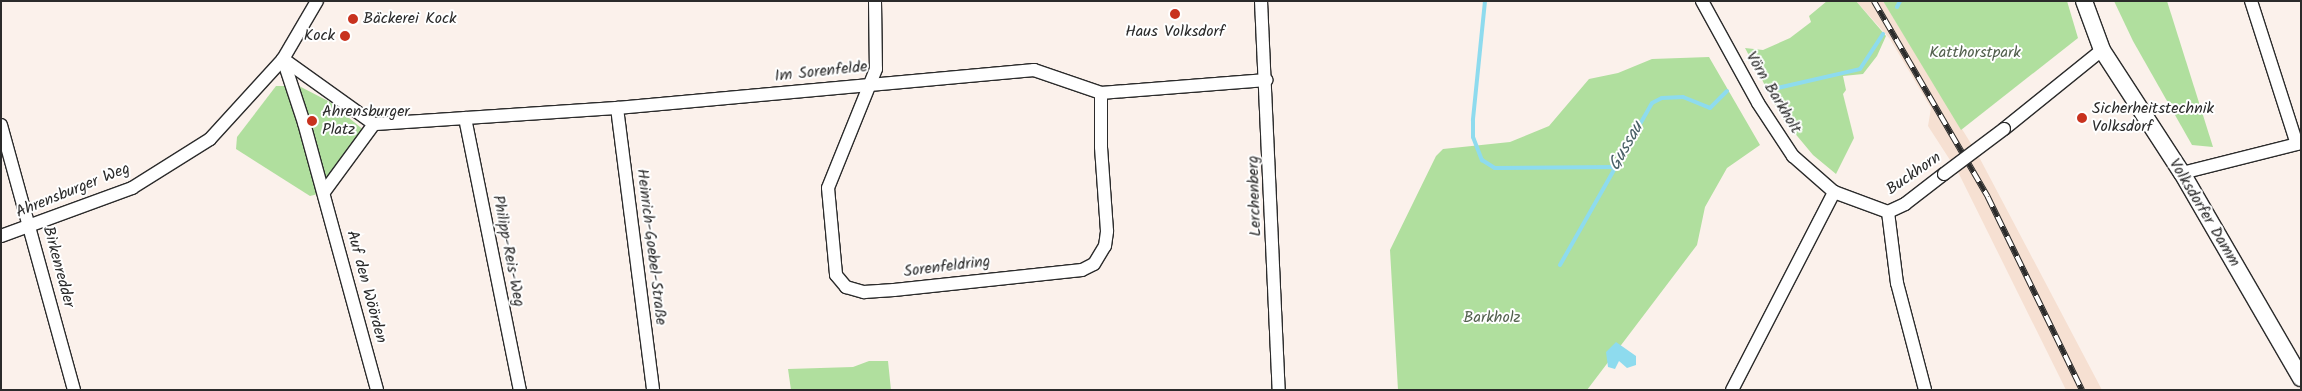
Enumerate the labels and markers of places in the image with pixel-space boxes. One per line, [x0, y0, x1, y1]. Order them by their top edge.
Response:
marker: Haus Volksdorf [1169, 8, 1181, 20]
place label: Bäckerei Kock [363, 9, 457, 29]
marker: Bäckerei Kock [347, 13, 359, 25]
place label: Haus Volksdorf [1125, 22, 1225, 42]
place label: Kock [304, 26, 335, 46]
marker: Kock [339, 30, 351, 42]
place label: Sicherheitstechnik Volksdorf [2092, 99, 2214, 137]
place label: Ahrensburger Platz [322, 102, 410, 140]
marker: Sicherheitstechnik Volksdorf [2076, 112, 2088, 124]
marker: Ahrensburger Platz [306, 115, 318, 127]

